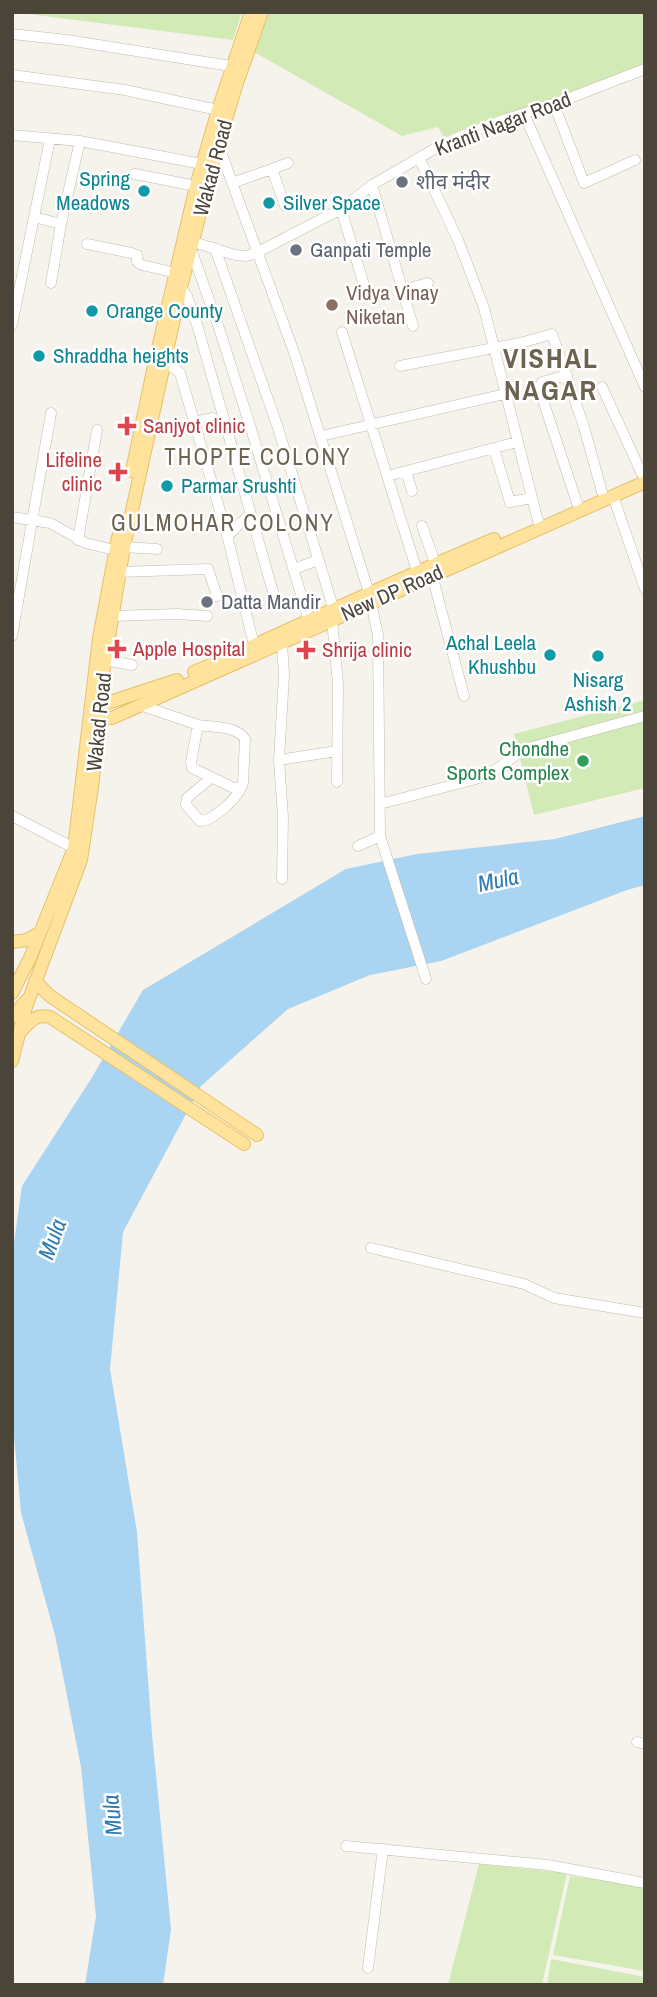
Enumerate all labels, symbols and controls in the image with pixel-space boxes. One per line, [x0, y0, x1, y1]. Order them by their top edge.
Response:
street label: Kranti Nagar Road [431, 84, 575, 163]
street label: Wakad Road [186, 116, 239, 219]
place label: Spring Meadows [56, 164, 130, 217]
place label: शीव मंदीर [416, 167, 490, 196]
marker: शीव मंदीर [394, 174, 410, 190]
marker: Spring Meadows [136, 183, 152, 199]
place label: Silver Space [283, 188, 381, 217]
marker: Silver Space [261, 195, 277, 211]
place label: Ganpati Temple [310, 235, 431, 264]
marker: Ganpati Temple [288, 242, 304, 258]
place label: Vidya Vinay Niketan [346, 278, 439, 331]
place label: Orange County [106, 296, 223, 325]
marker: Vidya Vinay Niketan [324, 297, 340, 313]
marker: Orange County [84, 303, 100, 319]
district label: VISHAL NAGAR [503, 339, 599, 409]
place label: Shraddha heights [53, 341, 189, 370]
marker: Shraddha heights [31, 348, 47, 364]
place label: Sanjyot clinic [143, 411, 245, 440]
marker: Sanjyot clinic [117, 416, 137, 436]
district label: THOPTE COLONY [164, 441, 352, 472]
place label: Lifeline clinic [46, 445, 102, 498]
marker: Lifeline clinic [108, 462, 128, 482]
place label: Parmar Srushti [181, 471, 297, 500]
marker: Parmar Srushti [159, 478, 175, 494]
district label: GULMOHAR COLONY [111, 507, 335, 538]
street label: New DP Road [336, 557, 447, 628]
place label: Datta Mandir [221, 587, 321, 616]
marker: Datta Mandir [199, 594, 215, 610]
place label: Achal Leela Khushbu [445, 628, 536, 681]
place label: Apple Hospital [132, 634, 245, 663]
place label: Shrija clinic [322, 635, 412, 664]
marker: Apple Hospital [107, 639, 127, 659]
marker: Shrija clinic [296, 640, 316, 660]
marker: Achal Leela Khushbu [542, 647, 558, 663]
marker: Nisarg Ashish 2 [590, 648, 606, 664]
place label: Nisarg Ashish 2 [563, 665, 632, 718]
street label: Wakad Road [79, 671, 118, 773]
place label: Chondhe Sports Complex [447, 734, 569, 787]
marker: Chondhe Sports Complex [575, 753, 591, 769]
water label: Mula [475, 860, 521, 899]
water label: Mula [30, 1214, 73, 1263]
water label: Mula [94, 1793, 129, 1837]

